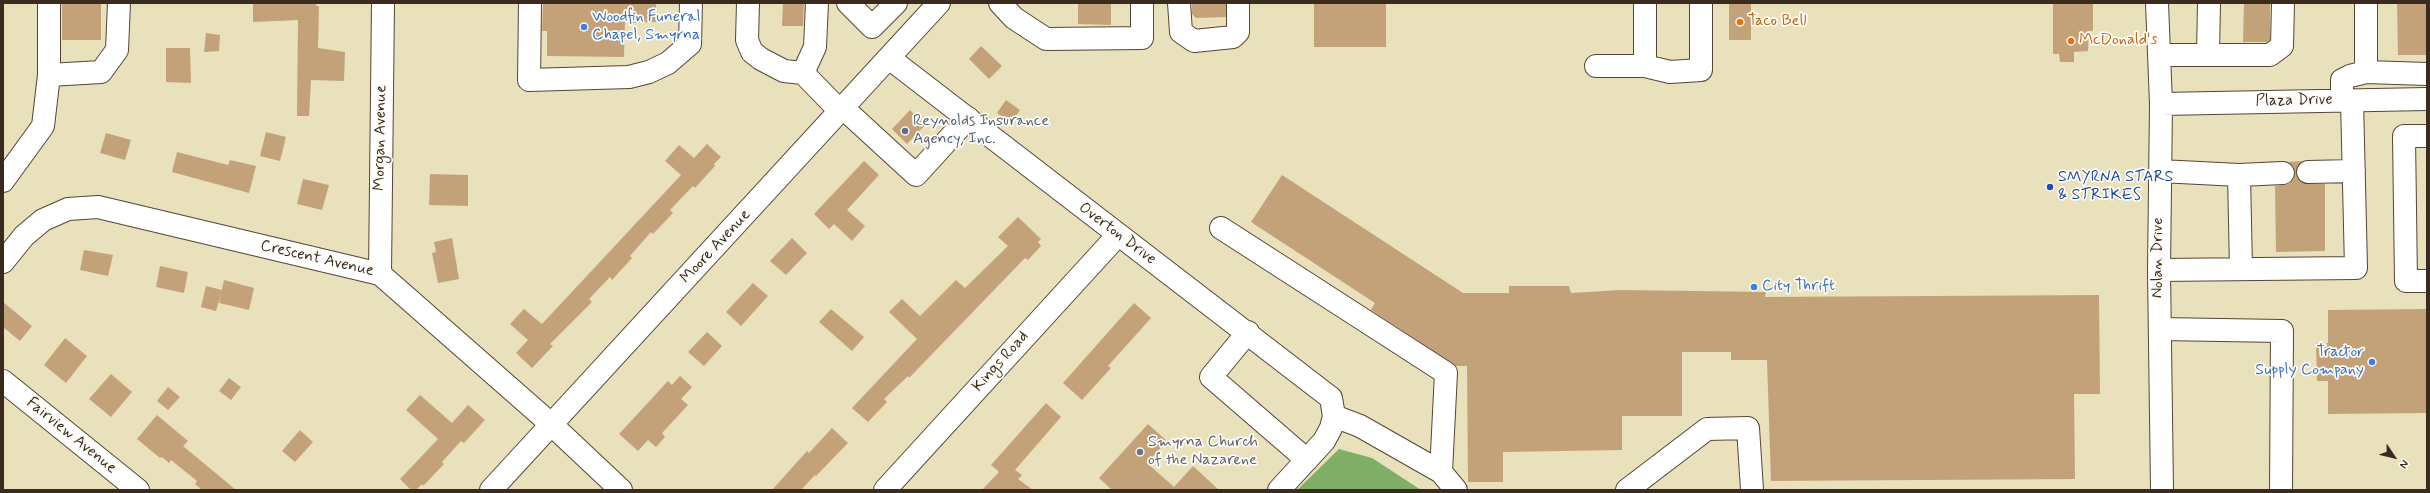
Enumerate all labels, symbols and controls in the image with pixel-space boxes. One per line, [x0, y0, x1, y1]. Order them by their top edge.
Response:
place label: Woodfin Funeral Chapel, Smyrna [592, 8, 701, 46]
place label: Taco Bell [1748, 12, 1807, 32]
marker: Taco Bell [1735, 17, 1745, 27]
marker: Woodfin Funeral Chapel, Smyrna [579, 22, 589, 32]
place label: McDonald's [2079, 31, 2158, 51]
marker: McDonald's [2066, 36, 2076, 46]
street label: Morgan Avenue [370, 85, 392, 191]
street label: Plaza Drive [2255, 91, 2333, 111]
place label: Reynolds Insurance Agency, Inc. [913, 112, 1049, 150]
marker: Reynolds Insurance Agency, Inc. [900, 126, 910, 136]
place label: SMYRNA STARS & STRIKES [2058, 168, 2173, 206]
marker: SMYRNA STARS & STRIKES [2045, 182, 2055, 192]
street label: Overton Drive [1074, 199, 1160, 269]
street label: Moore Avenue [677, 206, 755, 288]
street label: Nolan Drive [2149, 218, 2169, 298]
street label: Crescent Avenue [258, 237, 376, 281]
place label: City Thrift [1762, 277, 1835, 297]
marker: City Thrift [1749, 282, 1759, 292]
street label: Kings Road [969, 328, 1033, 396]
place label: Tractor Supply Company [2255, 343, 2364, 381]
marker: Tractor Supply Company [2367, 357, 2377, 367]
street label: Fairview Avenue [22, 394, 120, 478]
place label: Smyrna Church of the Nazarene [1148, 433, 1258, 471]
north arrow [2374, 437, 2414, 477]
marker: Smyrna Church of the Nazarene [1135, 447, 1145, 457]
text: N [2396, 457, 2412, 471]

